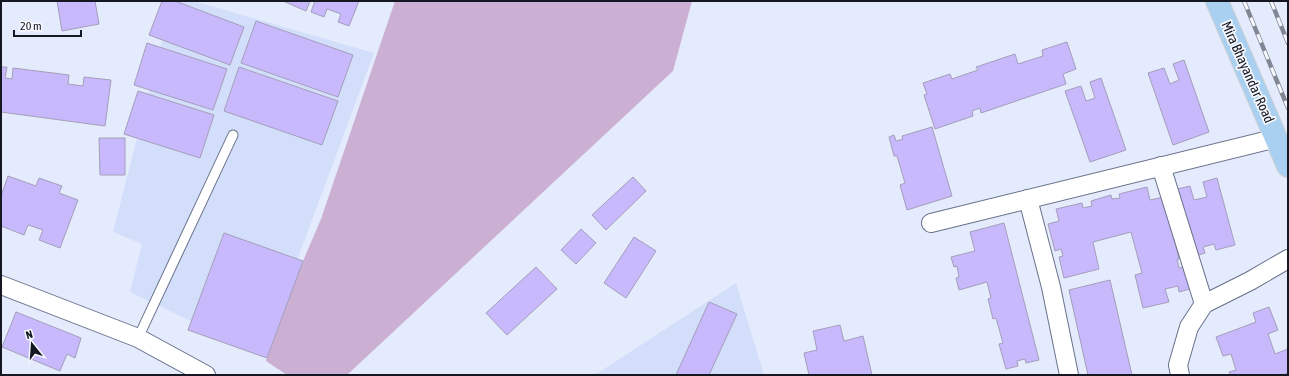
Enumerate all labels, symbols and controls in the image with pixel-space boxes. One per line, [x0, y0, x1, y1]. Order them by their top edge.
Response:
scale bar [14, 12, 81, 38]
text: 20 m [20, 19, 42, 33]
street label: Mira Bhayandar Road [1218, 19, 1278, 125]
north arrow [12, 324, 52, 364]
text: N [24, 328, 34, 341]

